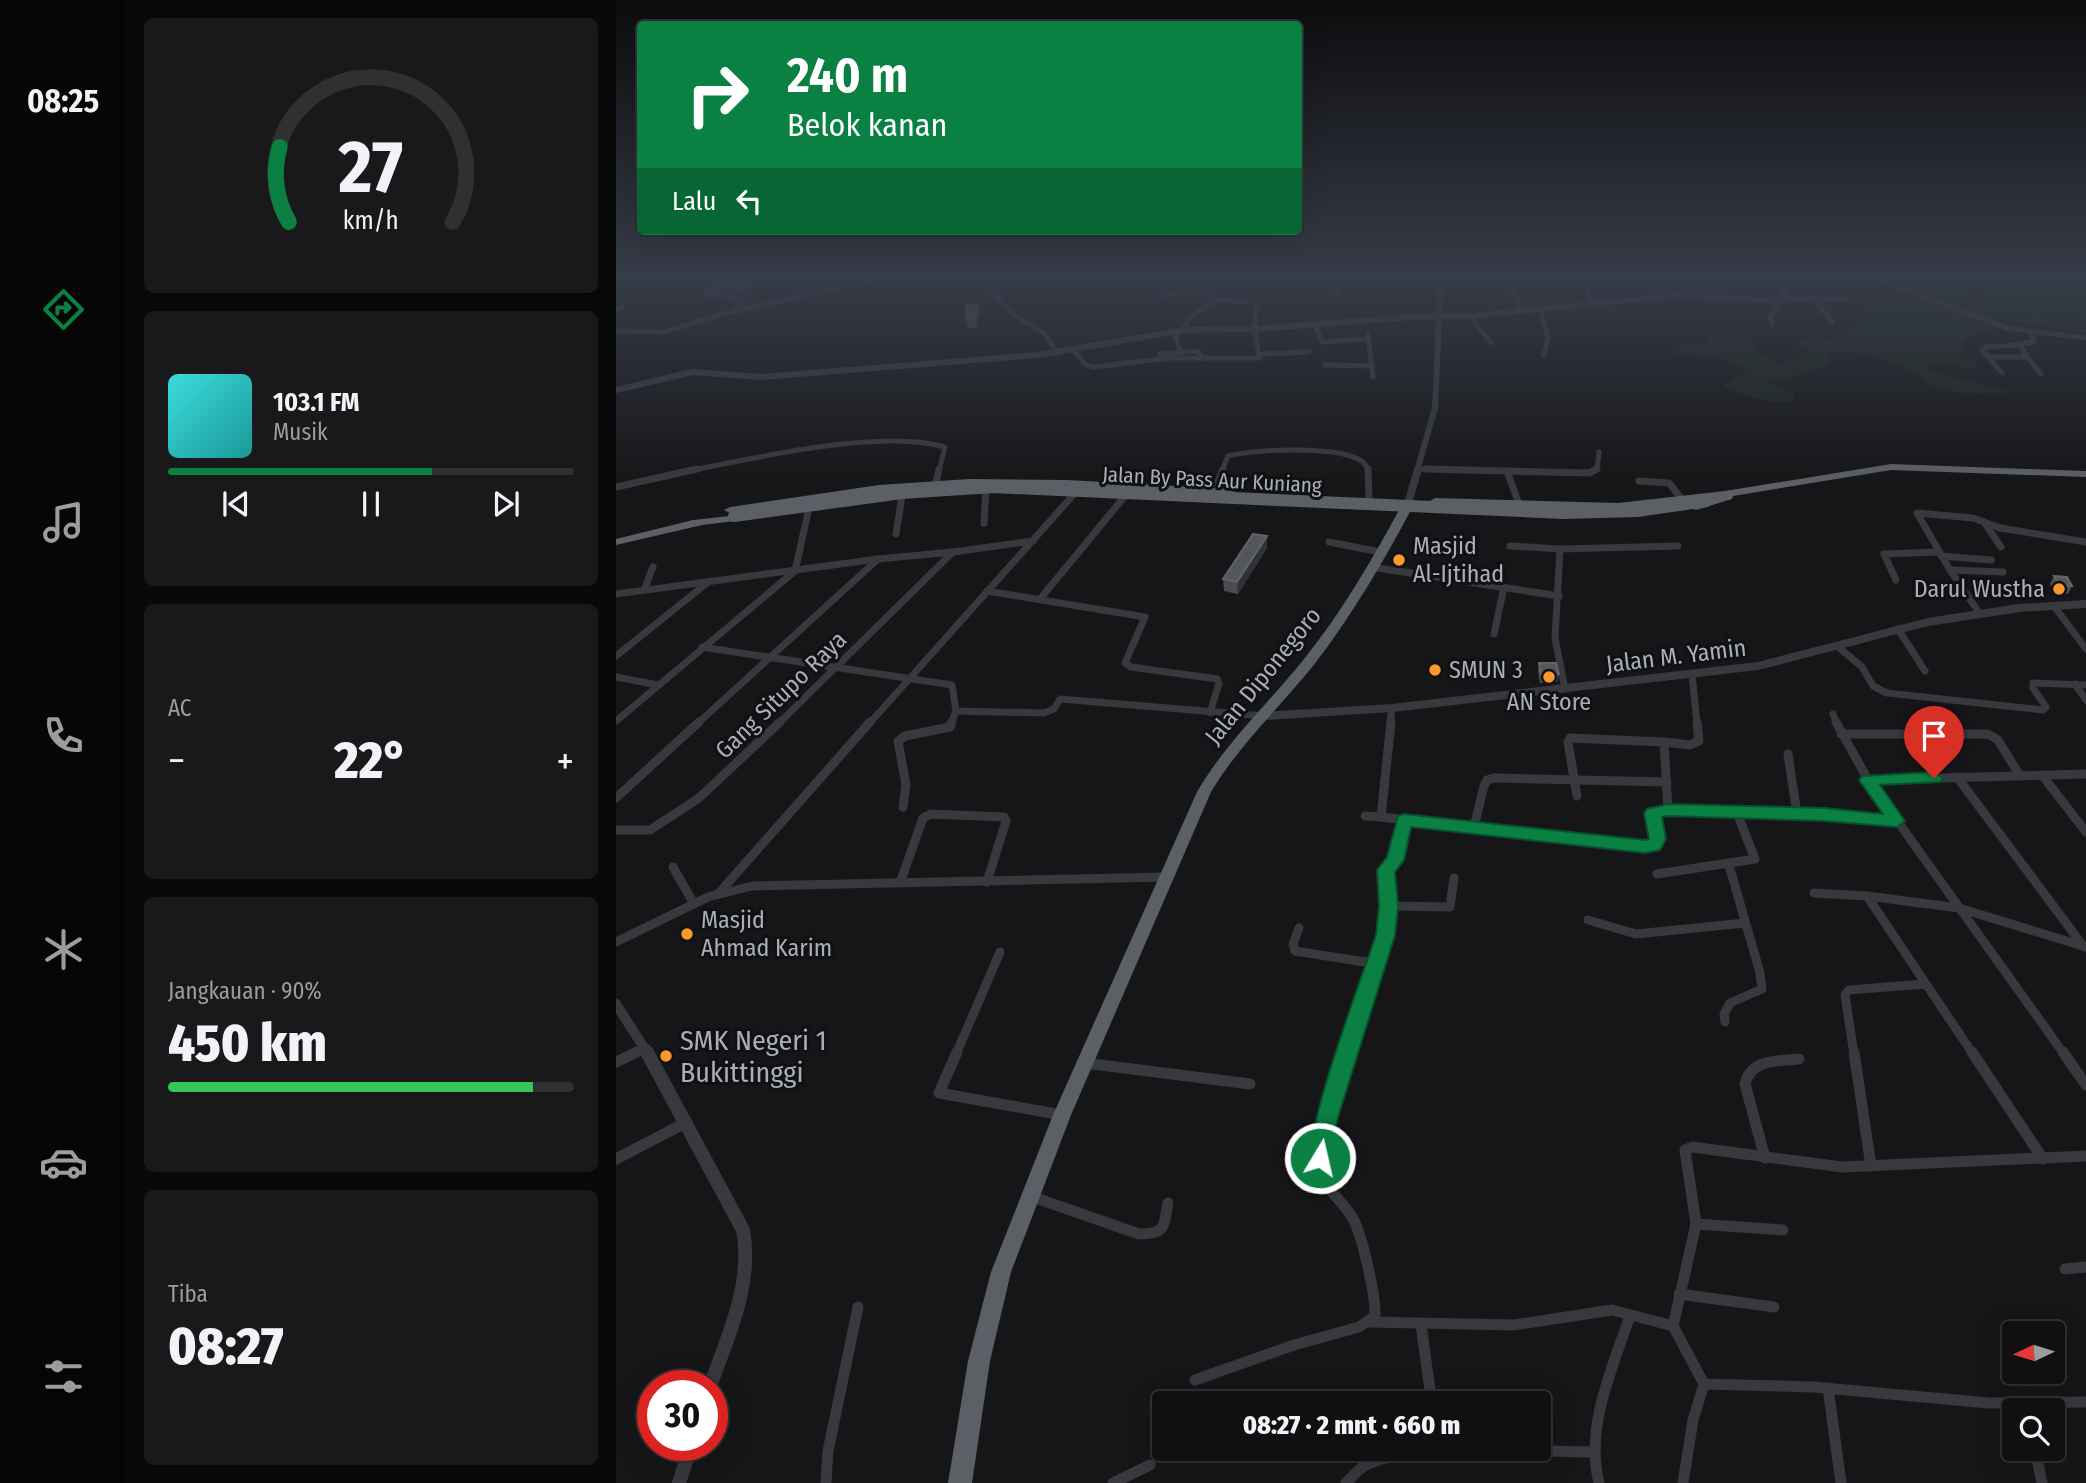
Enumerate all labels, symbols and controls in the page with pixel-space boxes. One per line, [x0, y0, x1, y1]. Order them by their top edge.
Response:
text: 240 m [787, 46, 908, 105]
icon: right [672, 49, 763, 140]
text: 08:25 [27, 82, 99, 120]
text: Belok kanan [787, 106, 947, 144]
text: 27 [338, 124, 403, 211]
icon: left [730, 182, 768, 220]
text: Lalu [672, 186, 716, 217]
text: km/h [343, 205, 399, 235]
icon: directions [39, 285, 88, 334]
text: 103.1 FM [273, 387, 360, 418]
text: Musik [273, 418, 328, 446]
street label: Jalan By Pass Aur Kuniang [1102, 461, 1323, 499]
icon: previous [217, 485, 255, 523]
icon: pause [352, 485, 390, 523]
icon: next [487, 485, 525, 523]
icon: music [39, 498, 88, 547]
place label: Masjid Al-Ijtihad [1413, 532, 1504, 588]
marker: Masjid Al-Ijtihad [1391, 552, 1407, 568]
place label: Darul Wustha [1914, 575, 2045, 603]
marker: Darul Wustha [2051, 581, 2067, 597]
street label: Jalan Diponegoro [1199, 602, 1327, 750]
street label: Gang Situpo Raya [710, 626, 852, 764]
street label: Jalan M. Yamin [1604, 634, 1748, 678]
place label: SMUN 3 [1449, 656, 1523, 684]
marker: SMUN 3 [1427, 662, 1443, 678]
marker: AN Store [1541, 669, 1557, 685]
place label: AN Store [1507, 688, 1591, 716]
text: AC [168, 694, 192, 722]
pin [1904, 706, 1964, 778]
icon: phone [39, 711, 88, 760]
icon: arrive [1915, 717, 1953, 755]
text: 22° [334, 729, 408, 792]
text: − [168, 738, 185, 784]
text: + [557, 738, 574, 784]
place label: Masjid Ahmad Karim [701, 906, 832, 962]
icon: climate [39, 925, 88, 974]
marker: Masjid Ahmad Karim [679, 926, 695, 942]
text: Jangkauan · 90% [168, 977, 322, 1005]
text: 450 km [168, 1012, 327, 1075]
place label: SMK Negeri 1 Bukittinggi [680, 1024, 827, 1089]
marker: SMK Negeri 1 Bukittinggi [658, 1048, 674, 1064]
position arrow [1283, 1121, 1357, 1195]
icon: car [39, 1138, 88, 1187]
text: Tiba [168, 1280, 208, 1308]
text: 08:27 [168, 1315, 283, 1378]
north arrow [2002, 1321, 2065, 1384]
map controls [2002, 1321, 2065, 1461]
icon: filters [39, 1352, 88, 1401]
speed limit sign: 30 [637, 1370, 728, 1461]
button: search [2002, 1398, 2065, 1461]
text: 08:27 · 2 mnt · 660 m [1243, 1410, 1460, 1441]

